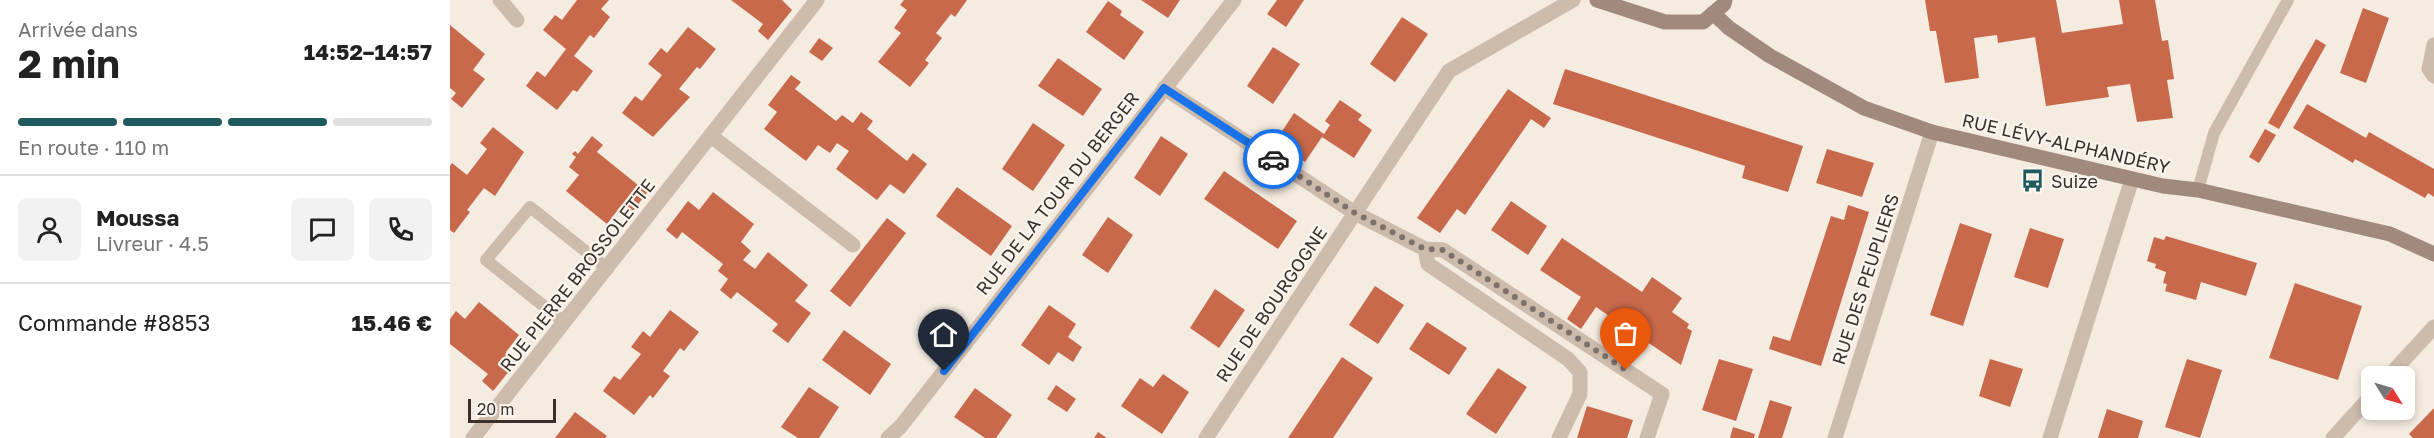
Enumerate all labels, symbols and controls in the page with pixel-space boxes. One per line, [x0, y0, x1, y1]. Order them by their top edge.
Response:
text: Arrivée dans [18, 17, 138, 41]
text: 14:52–14:57 [304, 38, 432, 65]
text: 2 min [18, 40, 120, 87]
street label: RUE DE LA TOUR DU BERGER [971, 87, 1143, 299]
street label: RUE LÉVY-ALPHANDÉRY [1960, 108, 2172, 178]
courier [1243, 129, 1303, 189]
text: En route · 110 m [18, 135, 169, 159]
icon: car [1257, 143, 1290, 176]
bus stop icon: Suize [2020, 168, 2046, 194]
place label: Suize [2051, 170, 2098, 192]
street label: RUE PIERRE BROSSOLETTE [495, 174, 659, 376]
street label: RUE DES PEUPLIERS [1827, 191, 1903, 367]
button: person [18, 198, 81, 261]
button: chat [291, 198, 354, 261]
button: phone [369, 198, 432, 261]
text: Moussa [96, 204, 179, 231]
street label: RUE DE BOURGOGNE [1211, 222, 1331, 386]
text: Livreur · 4.5 [96, 231, 209, 255]
pin [1600, 308, 1651, 370]
text: Commande #8853 [18, 309, 210, 336]
text: 15.46 € [351, 309, 432, 336]
pin [918, 309, 969, 371]
icon: bag [1609, 317, 1642, 350]
icon: home [927, 318, 960, 351]
north arrow [2361, 366, 2415, 420]
map controls [2361, 366, 2415, 420]
scale bar [468, 396, 556, 424]
text: 20 m [477, 399, 514, 419]

